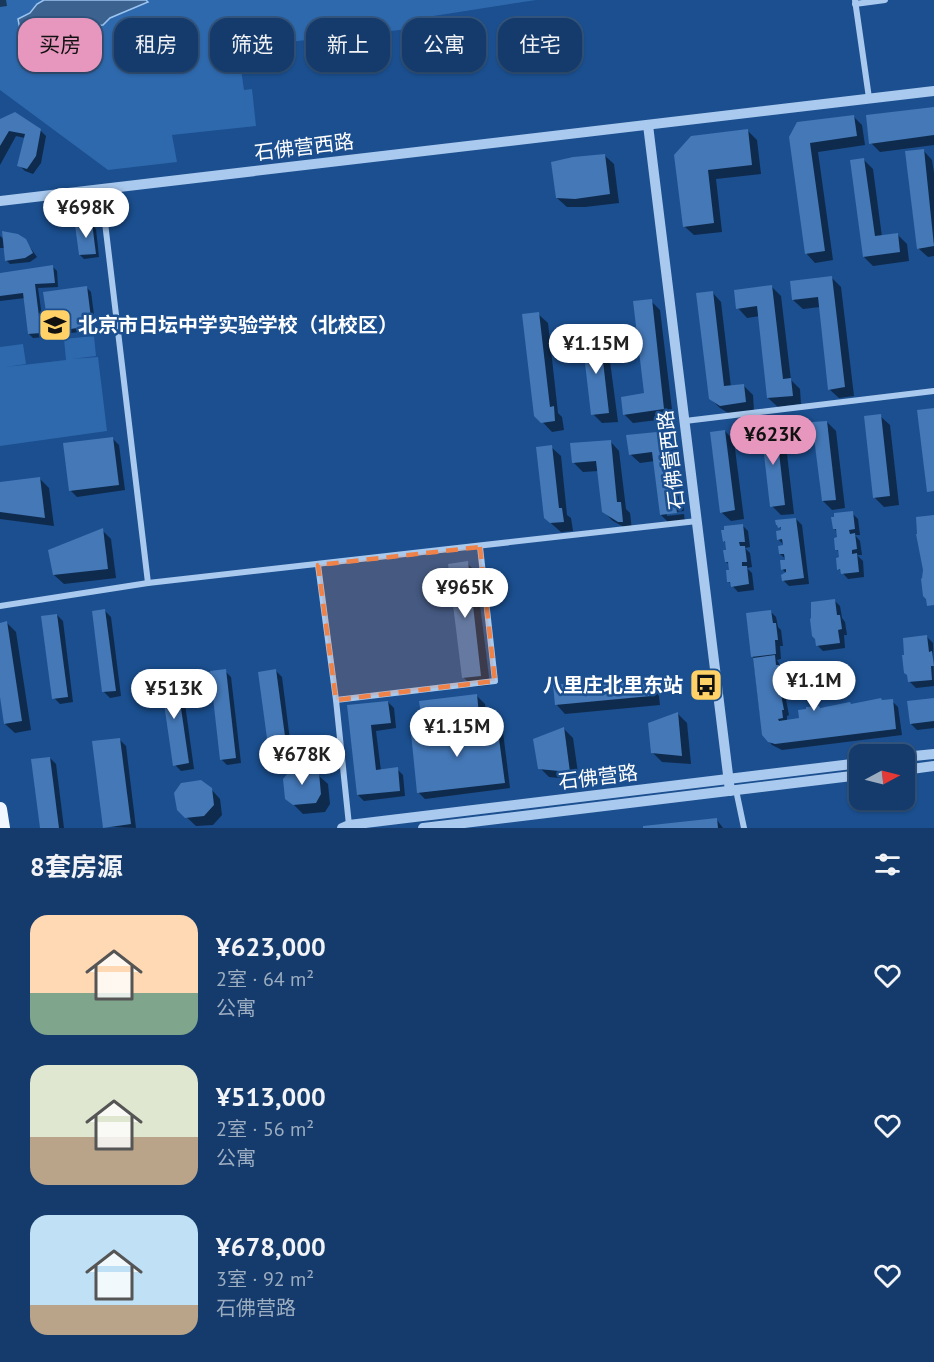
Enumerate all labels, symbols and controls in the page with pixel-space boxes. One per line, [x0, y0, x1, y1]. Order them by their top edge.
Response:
chip: 买房 [18, 18, 102, 72]
chip: 租房 [114, 18, 198, 72]
chip: 筛选 [210, 18, 294, 72]
chip: 新上 [306, 18, 390, 72]
chip: 公寓 [402, 18, 486, 72]
chip: 住宅 [498, 18, 582, 72]
street label: 石佛营西路 [253, 128, 355, 166]
pin: ¥698K [44, 188, 128, 239]
text: ¥698K [57, 194, 115, 220]
school or university icon: 北京市日坛中学实验学校（北校区） [37, 307, 73, 343]
place label: 北京市日坛中学实验学校（北校区） [78, 312, 398, 338]
pin: ¥1.15M [547, 324, 645, 375]
text: ¥1.15M [563, 330, 629, 356]
street label: 石佛营西路 [652, 409, 690, 511]
pin: ¥623K [731, 415, 815, 466]
text: ¥623K [744, 421, 802, 447]
pin: ¥965K [423, 568, 507, 619]
text: ¥965K [436, 574, 494, 600]
pin: ¥1.1M [772, 661, 856, 712]
bus stop icon: 八里庄北里东站 [688, 667, 724, 703]
text: ¥1.1M [787, 667, 841, 693]
pin: ¥513K [132, 669, 216, 720]
place label: 八里庄北里东站 [543, 672, 683, 698]
text: ¥513K [145, 675, 203, 701]
pin: ¥1.15M [408, 707, 506, 758]
text: ¥1.15M [424, 713, 490, 739]
pin: ¥678K [260, 735, 344, 786]
text: ¥678K [273, 741, 331, 767]
north arrow [849, 744, 915, 810]
map controls [849, 744, 915, 810]
street label: 石佛营路 [557, 759, 639, 795]
icon: filters [871, 848, 904, 881]
text: 8套房源 [30, 850, 123, 883]
text: ¥623,000 [216, 930, 326, 963]
icon: home [78, 939, 150, 1011]
icon: heart [871, 959, 904, 992]
text: 2室 · 64 m² [216, 966, 314, 992]
text: 公寓 [216, 995, 256, 1021]
text: ¥513,000 [216, 1080, 326, 1113]
icon: home [78, 1089, 150, 1161]
icon: heart [871, 1109, 904, 1142]
text: 2室 · 56 m² [216, 1116, 314, 1142]
text: 公寓 [216, 1145, 256, 1171]
text: ¥678,000 [216, 1230, 326, 1263]
icon: home [78, 1239, 150, 1311]
icon: heart [871, 1259, 904, 1292]
text: 3室 · 92 m² [216, 1266, 314, 1292]
text: 石佛营路 [216, 1295, 296, 1321]

